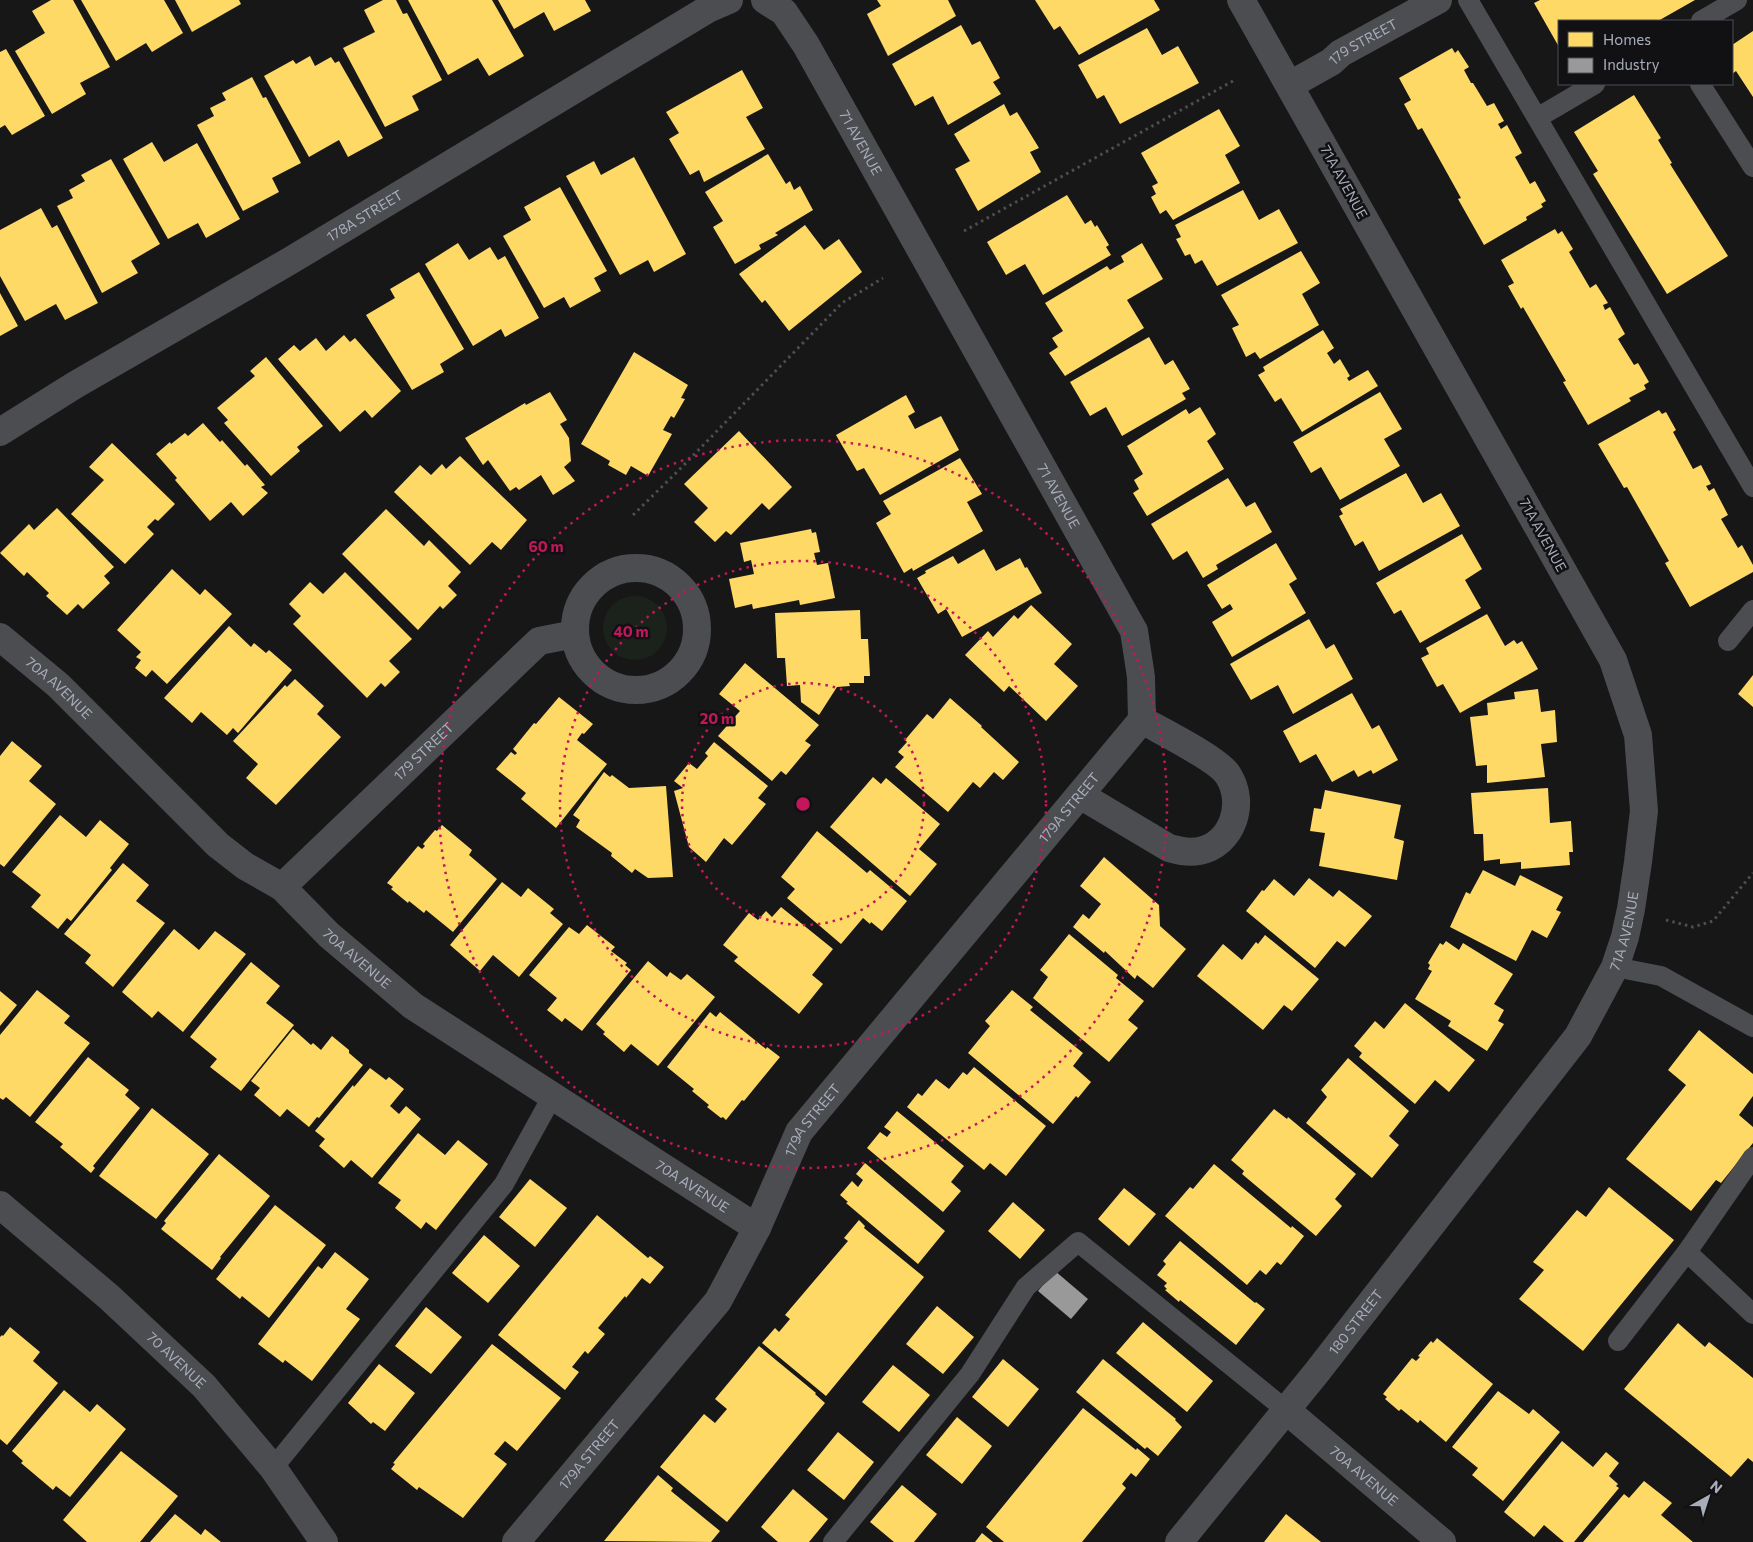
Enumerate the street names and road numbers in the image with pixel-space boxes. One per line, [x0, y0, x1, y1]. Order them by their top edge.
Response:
street label: 179 STREET [1325, 15, 1400, 68]
street label: 71 AVENUE [836, 107, 886, 178]
street label: 71A AVENUE [1317, 142, 1372, 221]
street label: 178A STREET [323, 186, 406, 245]
street label: 71 AVENUE [1034, 460, 1084, 531]
street label: 71A AVENUE [1516, 495, 1571, 574]
street label: 70A AVENUE [23, 653, 96, 722]
street label: 179 STREET [390, 718, 457, 784]
street label: 179A STREET [1035, 769, 1103, 846]
street label: 71A AVENUE [1605, 890, 1642, 973]
street label: 70A AVENUE [319, 925, 395, 992]
street label: 179A STREET [780, 1080, 844, 1159]
street label: 70A AVENUE [653, 1156, 733, 1216]
street label: 180 STREET [1325, 1286, 1386, 1358]
street label: 70 AVENUE [144, 1328, 210, 1392]
street label: 179A STREET [555, 1416, 623, 1493]
street label: 70A AVENUE [1327, 1442, 1402, 1509]

